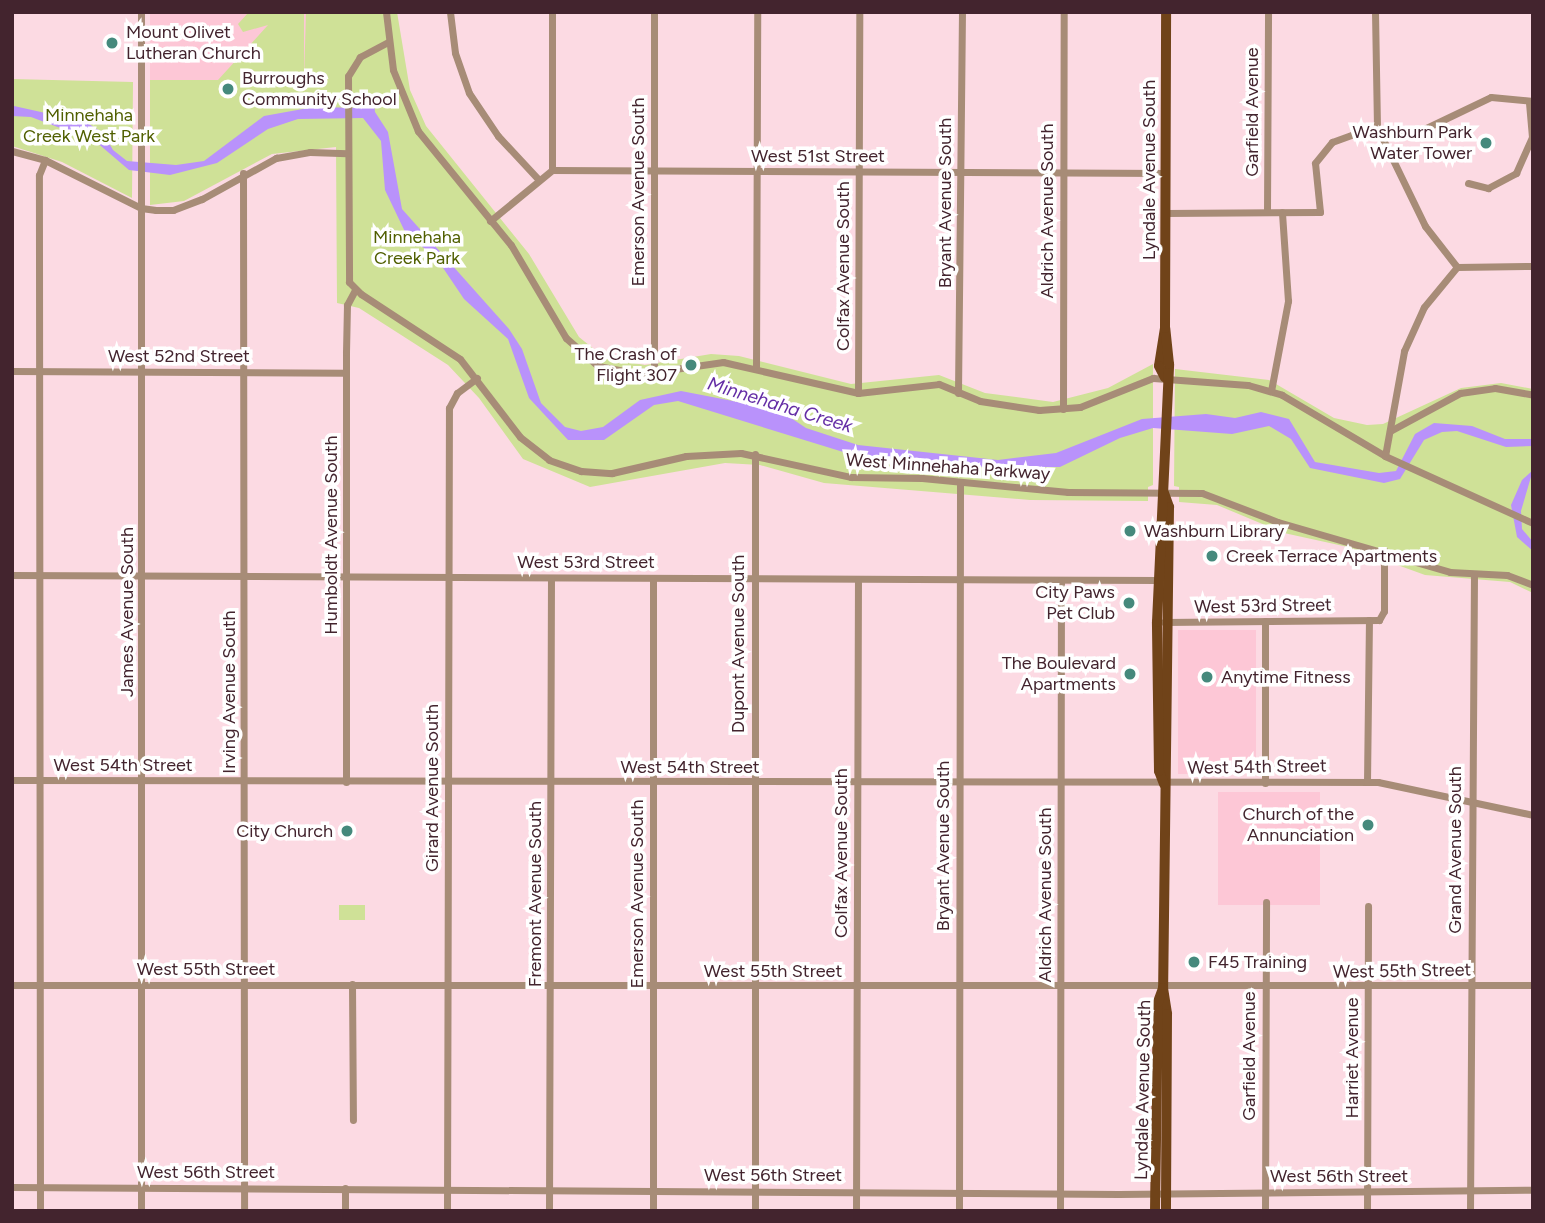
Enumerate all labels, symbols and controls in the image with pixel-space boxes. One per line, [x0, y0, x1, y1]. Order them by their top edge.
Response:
place label: Mount Olivet Lutheran Church [126, 22, 261, 64]
marker: Mount Olivet Lutheran Church [104, 35, 120, 51]
street label: Garfield Avenue [1241, 47, 1263, 177]
place label: Burroughs Community School [242, 68, 397, 110]
street label: Lyndale Avenue South [1138, 80, 1160, 260]
marker: Burroughs Community School [220, 81, 236, 97]
street label: Emerson Avenue South [627, 98, 649, 286]
park label: Minnehaha Creek West Park [23, 105, 155, 148]
street label: Bryant Avenue South [934, 118, 956, 288]
place label: Washburn Park Water Tower [1352, 122, 1472, 164]
street label: Aldrich Avenue South [1036, 124, 1058, 298]
marker: Washburn Park Water Tower [1478, 135, 1494, 151]
street label: West 51st Street [751, 145, 885, 167]
street label: Colfax Avenue South [832, 181, 854, 351]
park label: Minnehaha Creek Park [373, 227, 461, 270]
place label: The Crash of Flight 307 [575, 344, 677, 386]
street label: West 52nd Street [108, 345, 250, 367]
marker: The Crash of Flight 307 [683, 357, 699, 373]
water label: Minnehaha Creek [705, 372, 855, 438]
street label: Humboldt Avenue South [320, 435, 342, 635]
street label: West Minnehaha Parkway [845, 449, 1051, 485]
place label: Washburn Library [1144, 520, 1284, 542]
marker: Washburn Library [1122, 523, 1138, 539]
street label: James Avenue South [116, 527, 138, 697]
place label: Creek Terrace Apartments [1226, 545, 1437, 567]
marker: Creek Terrace Apartments [1204, 548, 1220, 564]
street label: West 53rd Street [517, 551, 655, 573]
street label: Dupont Avenue South [727, 555, 749, 733]
place label: City Paws Pet Club [1035, 582, 1115, 624]
street label: West 53rd Street [1194, 594, 1332, 618]
marker: City Paws Pet Club [1121, 595, 1137, 611]
street label: Irving Avenue South [218, 610, 240, 774]
place label: The Boulevard Apartments [1002, 653, 1116, 696]
marker: The Boulevard Apartments [1122, 666, 1138, 682]
place label: Anytime Fitness [1221, 666, 1351, 688]
marker: Anytime Fitness [1199, 669, 1215, 685]
street label: Girard Avenue South [421, 704, 443, 872]
street label: West 54th Street [53, 754, 193, 776]
street label: West 54th Street [1187, 755, 1327, 779]
street label: West 54th Street [620, 756, 760, 778]
street label: Bryant Avenue South [932, 761, 954, 931]
street label: Grand Avenue South [1444, 766, 1466, 934]
street label: Colfax Avenue South [830, 768, 852, 938]
street label: Emerson Avenue South [626, 800, 648, 988]
street label: Fremont Avenue South [524, 801, 546, 987]
place label: Church of the Annunciation [1242, 804, 1354, 846]
street label: Aldrich Avenue South [1034, 808, 1056, 982]
marker: Church of the Annunciation [1360, 817, 1376, 833]
place label: City Church [236, 820, 333, 842]
marker: City Church [339, 823, 355, 839]
place label: F45 Training [1208, 951, 1307, 973]
marker: F45 Training [1186, 954, 1202, 970]
street label: West 55th Street [137, 958, 275, 980]
street label: West 55th Street [1333, 959, 1471, 983]
street label: West 55th Street [704, 960, 842, 982]
street label: Garfield Avenue [1238, 991, 1260, 1121]
street label: Harriet Avenue [1341, 998, 1363, 1118]
street label: Lyndale Avenue South [1131, 1000, 1155, 1180]
street label: West 56th Street [137, 1161, 275, 1183]
street label: West 56th Street [704, 1164, 842, 1186]
street label: West 56th Street [1270, 1165, 1408, 1187]

